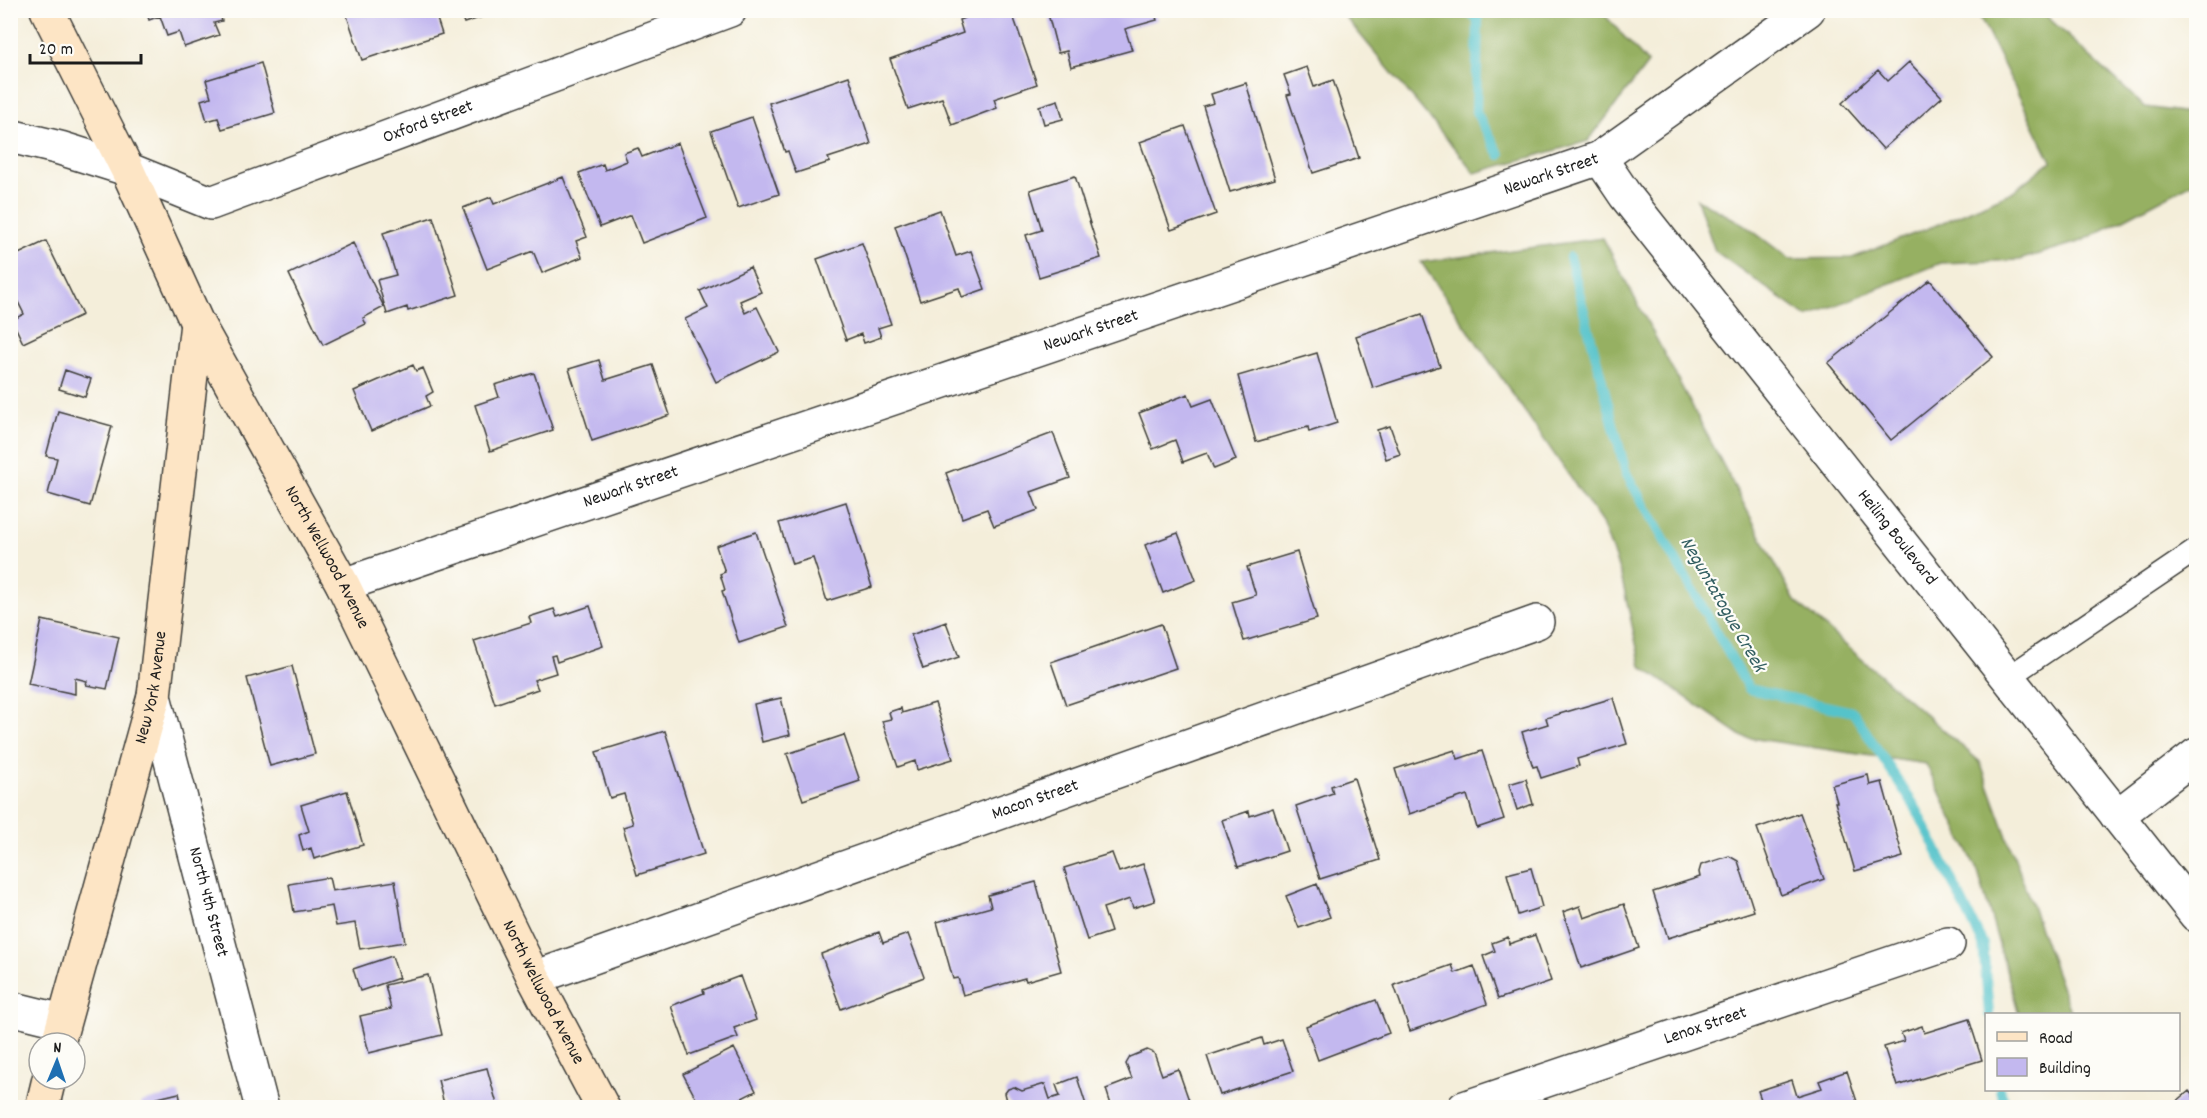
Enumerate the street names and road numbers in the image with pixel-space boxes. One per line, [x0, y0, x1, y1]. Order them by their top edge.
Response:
street label: Oxford Street [380, 94, 477, 150]
street label: Newark Street [1500, 147, 1602, 202]
street label: Newark Street [1040, 303, 1142, 359]
street label: Newark Street [580, 459, 682, 515]
street label: North Wellwood Avenue [278, 481, 375, 633]
street label: Heiling Boulevard [1851, 484, 1943, 591]
street label: New York Avenue [129, 630, 174, 747]
street label: Macon Street [989, 773, 1083, 827]
street label: North 4th Street [182, 844, 235, 960]
street label: North Wellwood Avenue [495, 916, 590, 1069]
street label: Lenox Street [1661, 1000, 1751, 1052]

